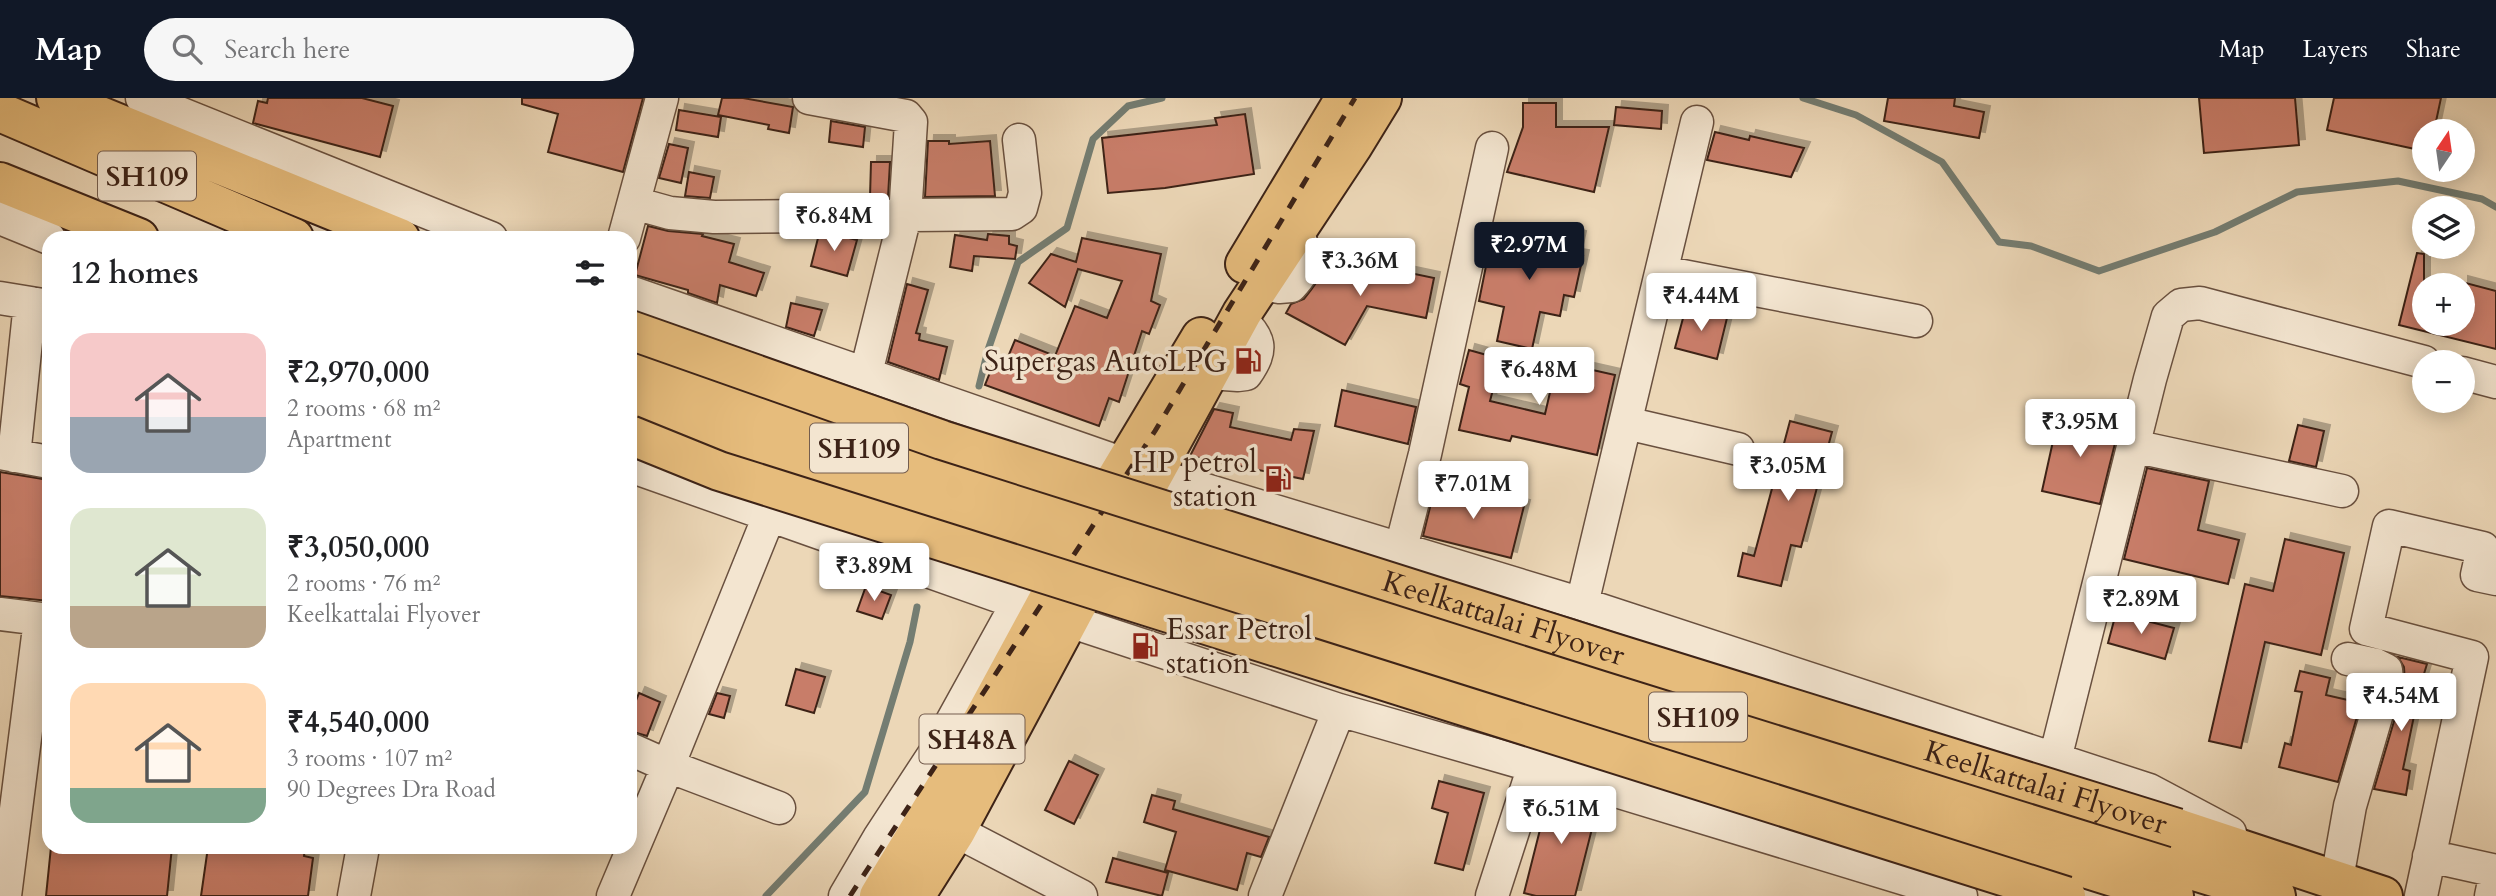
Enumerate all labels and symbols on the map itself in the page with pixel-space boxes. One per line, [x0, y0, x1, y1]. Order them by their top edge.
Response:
north arrow [2412, 119, 2474, 182]
road number: SH109 [98, 152, 196, 200]
pin: ₹6.84M [777, 194, 891, 253]
pin: ₹2.97M [1472, 222, 1586, 282]
pin: ₹3.36M [1303, 238, 1417, 298]
pin: ₹4.44M [1644, 274, 1758, 333]
place label: Supergas AutoLPG [984, 341, 1227, 382]
fuel station icon: Supergas AutoLPG [1233, 346, 1263, 376]
pin: ₹6.48M [1482, 348, 1596, 407]
pin: ₹3.95M [2023, 400, 2137, 459]
road number: SH109 [810, 424, 908, 472]
place label: HP petrol station [1132, 442, 1257, 517]
pin: ₹3.05M [1731, 444, 1845, 503]
pin: ₹7.01M [1416, 462, 1530, 521]
fuel station icon: HP petrol station [1263, 464, 1293, 494]
pin: ₹3.89M [817, 544, 931, 603]
street label: Keelkattalai Flyover [1377, 561, 1630, 676]
pin: ₹2.89M [2084, 576, 2198, 636]
place label: Essar Petrol station [1166, 609, 1313, 684]
fuel station icon: Essar Petrol station [1130, 631, 1160, 661]
pin: ₹4.54M [2344, 674, 2458, 733]
road number: SH109 [1649, 692, 1747, 742]
road number: SH48A [920, 714, 1024, 764]
street label: Keelkattalai Flyover [1919, 731, 2172, 845]
pin: ₹6.51M [1504, 786, 1618, 846]

